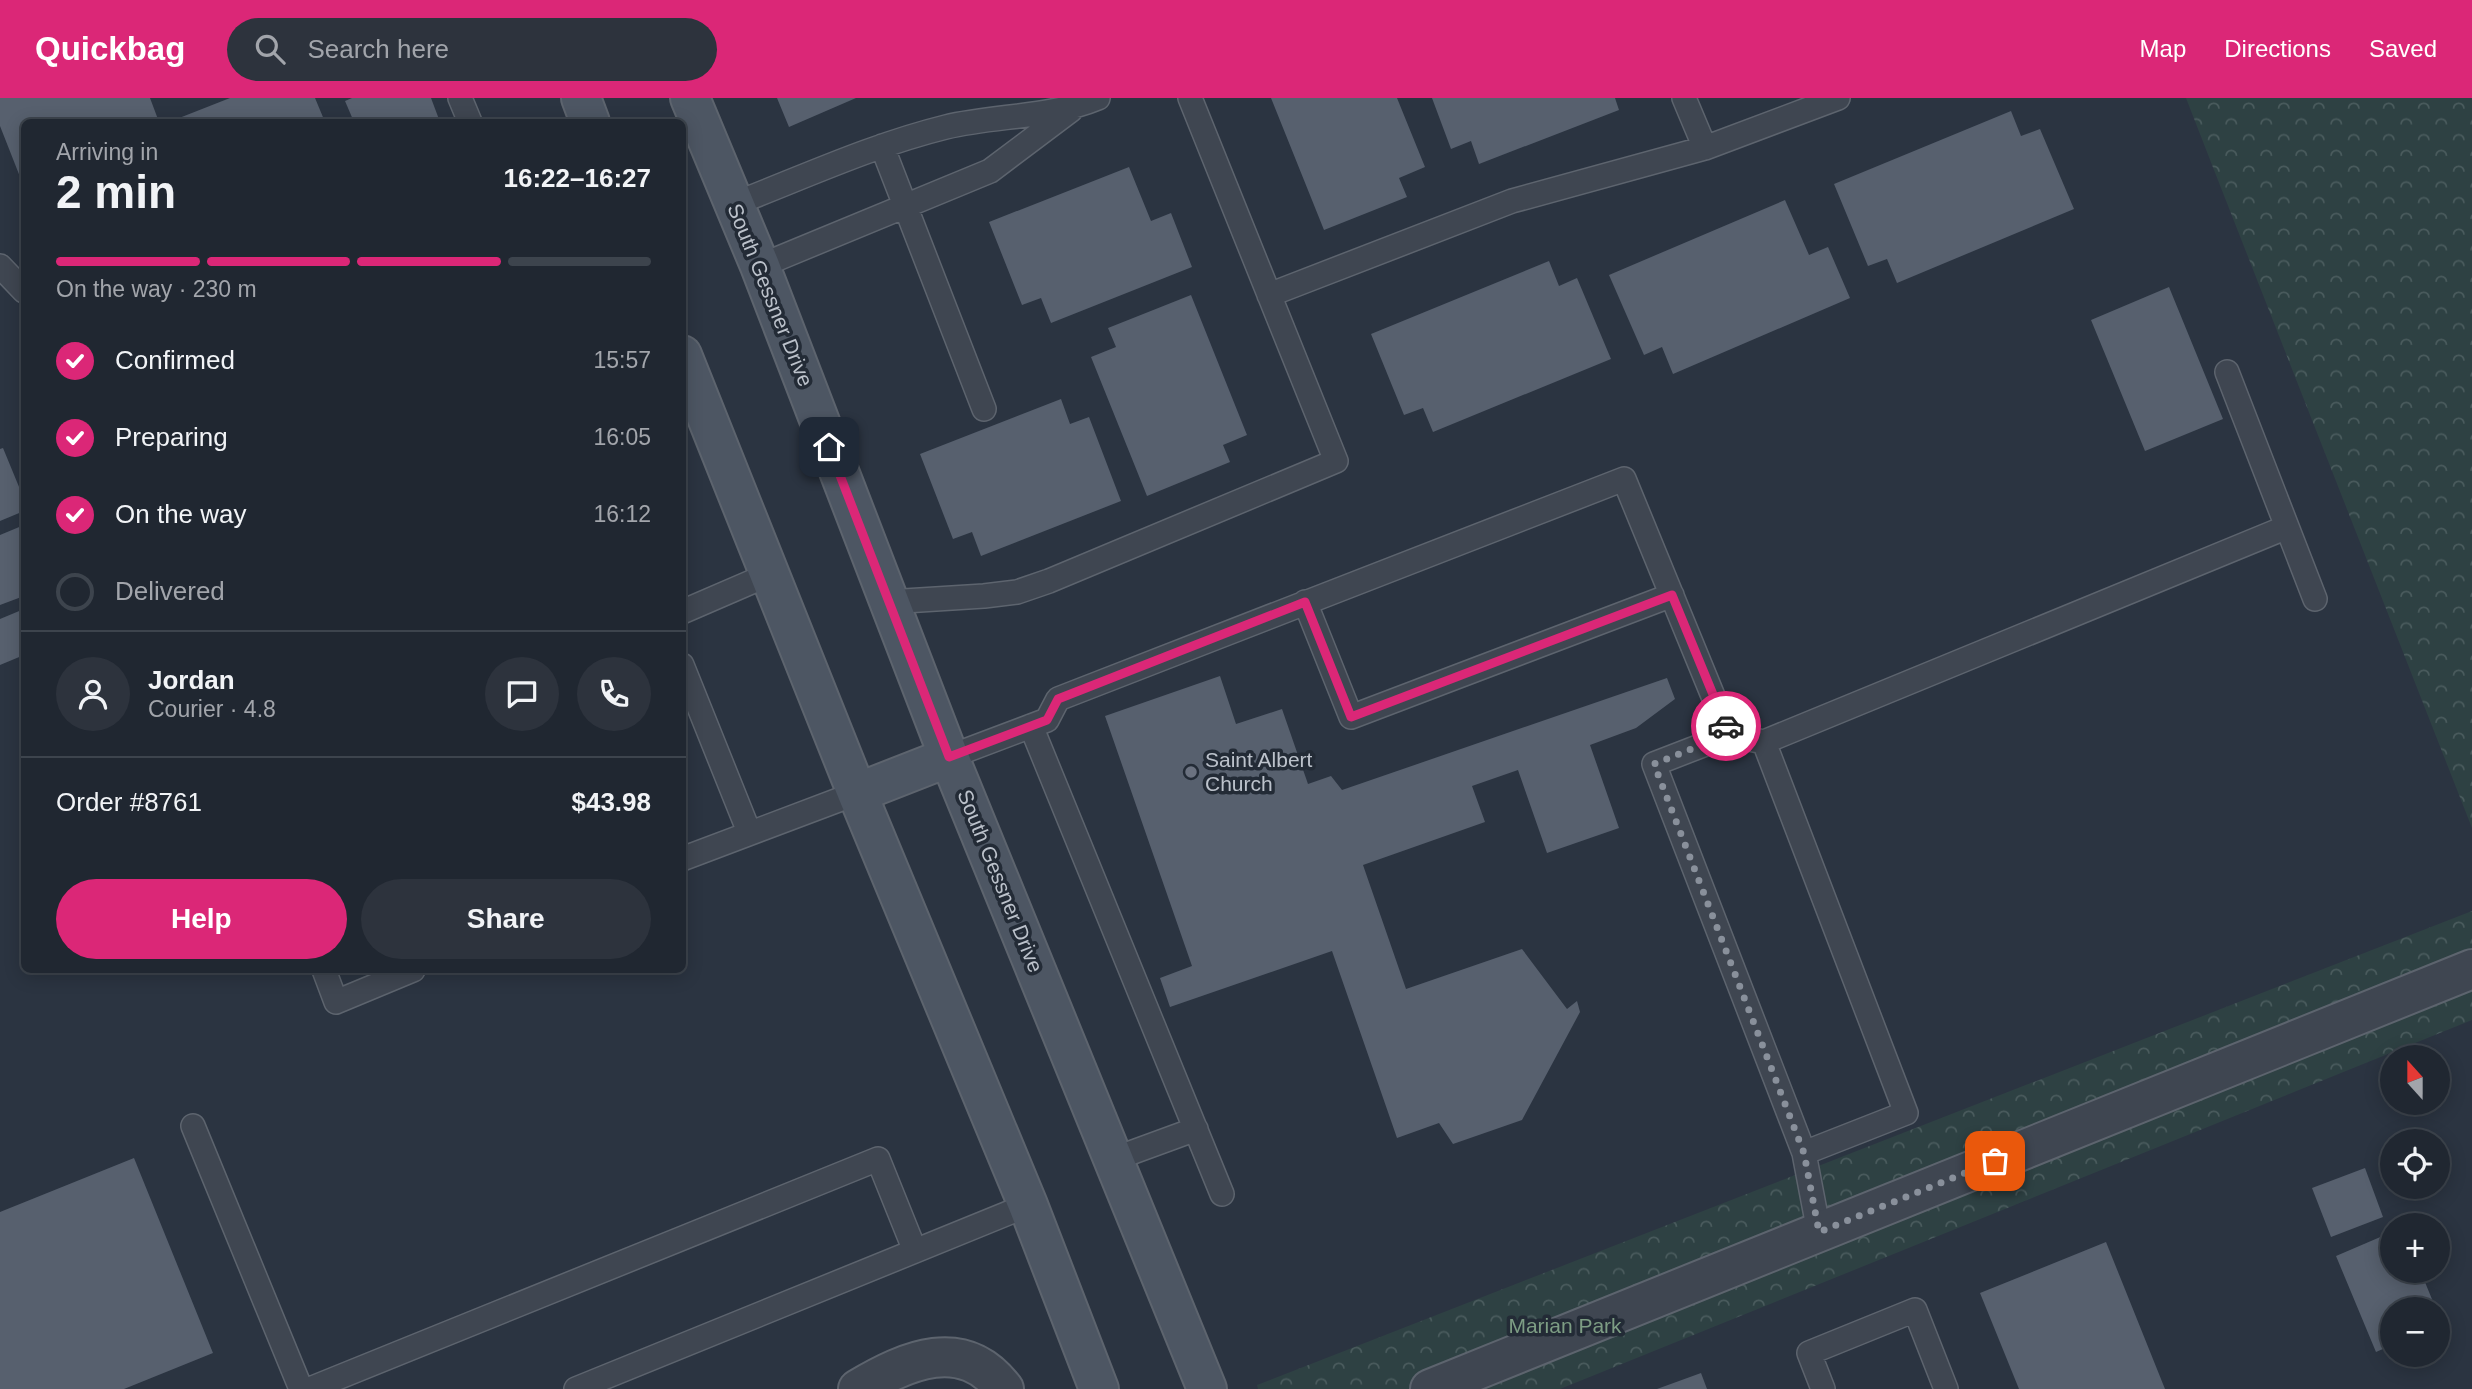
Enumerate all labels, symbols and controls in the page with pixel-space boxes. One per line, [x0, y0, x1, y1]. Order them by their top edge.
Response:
search box [227, 18, 717, 81]
text: Quickbag [35, 30, 185, 67]
icon: search [251, 30, 289, 68]
text: Search here [307, 34, 449, 64]
text: Map [2140, 35, 2186, 62]
text: Directions [2224, 35, 2331, 62]
text: Saved [2369, 35, 2437, 62]
text: Arriving in [56, 139, 158, 165]
text: 16:22–16:27 [504, 163, 651, 193]
text: 2 min [56, 166, 176, 218]
street label: South Gessner Drive [723, 200, 818, 389]
text: On the way · 230 m [56, 276, 257, 302]
icon: check [56, 342, 94, 380]
text: Confirmed [115, 345, 235, 375]
text: 15:57 [593, 347, 651, 373]
pin [799, 417, 859, 477]
icon: check [56, 419, 94, 457]
text: Preparing [115, 422, 228, 452]
text: 16:05 [593, 424, 651, 450]
icon: home [810, 428, 848, 466]
icon: check [56, 496, 94, 534]
text: On the way [115, 499, 247, 529]
text: 16:12 [593, 501, 651, 527]
text: Delivered [115, 576, 225, 606]
button: person [56, 657, 130, 731]
button: chat [485, 657, 559, 731]
button: phone [577, 657, 651, 731]
text: Jordan [148, 665, 235, 695]
courier [1691, 691, 1761, 761]
text: Courier · 4.8 [148, 696, 276, 722]
icon: car [1707, 707, 1745, 745]
place label: Saint Albert Church [1205, 748, 1313, 795]
marker: Saint Albert Church [1183, 764, 1199, 780]
street label: South Gessner Drive [953, 786, 1048, 975]
text: Order #8761 [56, 787, 202, 817]
text: $43.98 [571, 787, 651, 817]
button: Help [56, 879, 347, 959]
button: Share [361, 879, 651, 959]
north arrow [2380, 1045, 2450, 1115]
map controls [2380, 1045, 2450, 1367]
button: locate [2380, 1129, 2450, 1199]
pin [1965, 1131, 2025, 1191]
icon: bag [1976, 1142, 2014, 1180]
button: + [2380, 1213, 2450, 1283]
button: − [2380, 1297, 2450, 1367]
park label: Marian Park [1508, 1314, 1622, 1337]

